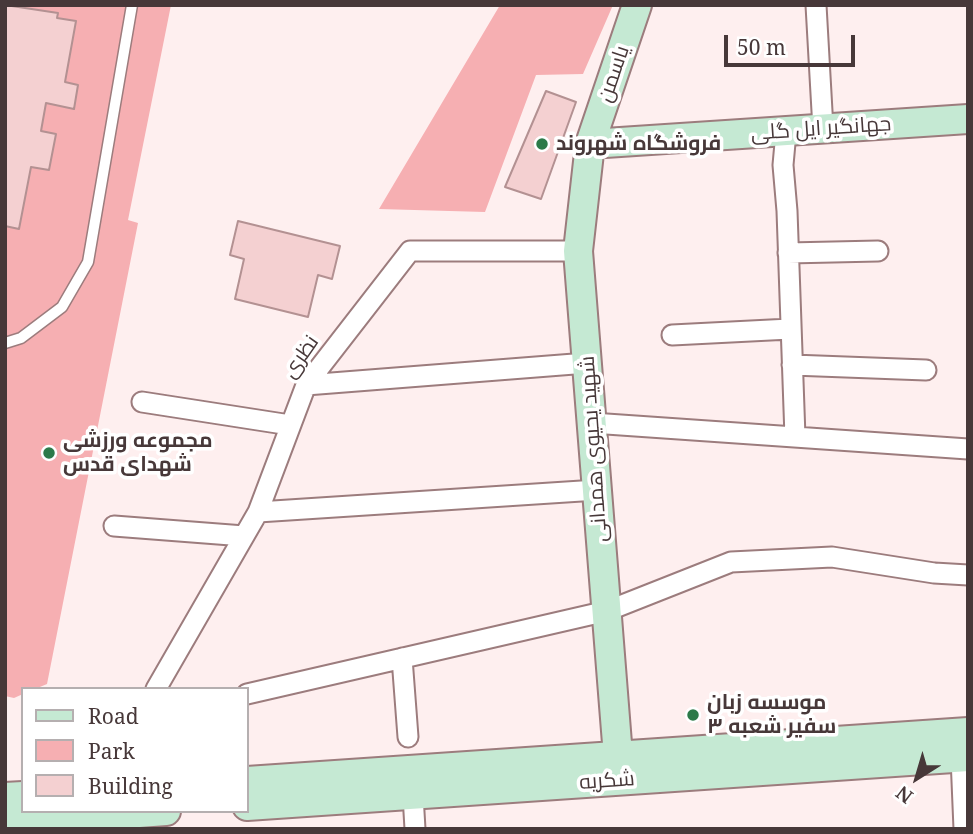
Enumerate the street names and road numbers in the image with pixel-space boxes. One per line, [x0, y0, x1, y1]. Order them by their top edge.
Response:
street label: یاسمن [593, 42, 635, 106]
street label: جهانگیر ایل گلی [750, 112, 892, 146]
street label: نظری [277, 331, 325, 383]
street label: شهید یحیوی همدانی [575, 355, 613, 543]
street label: شکریه [579, 767, 635, 795]

